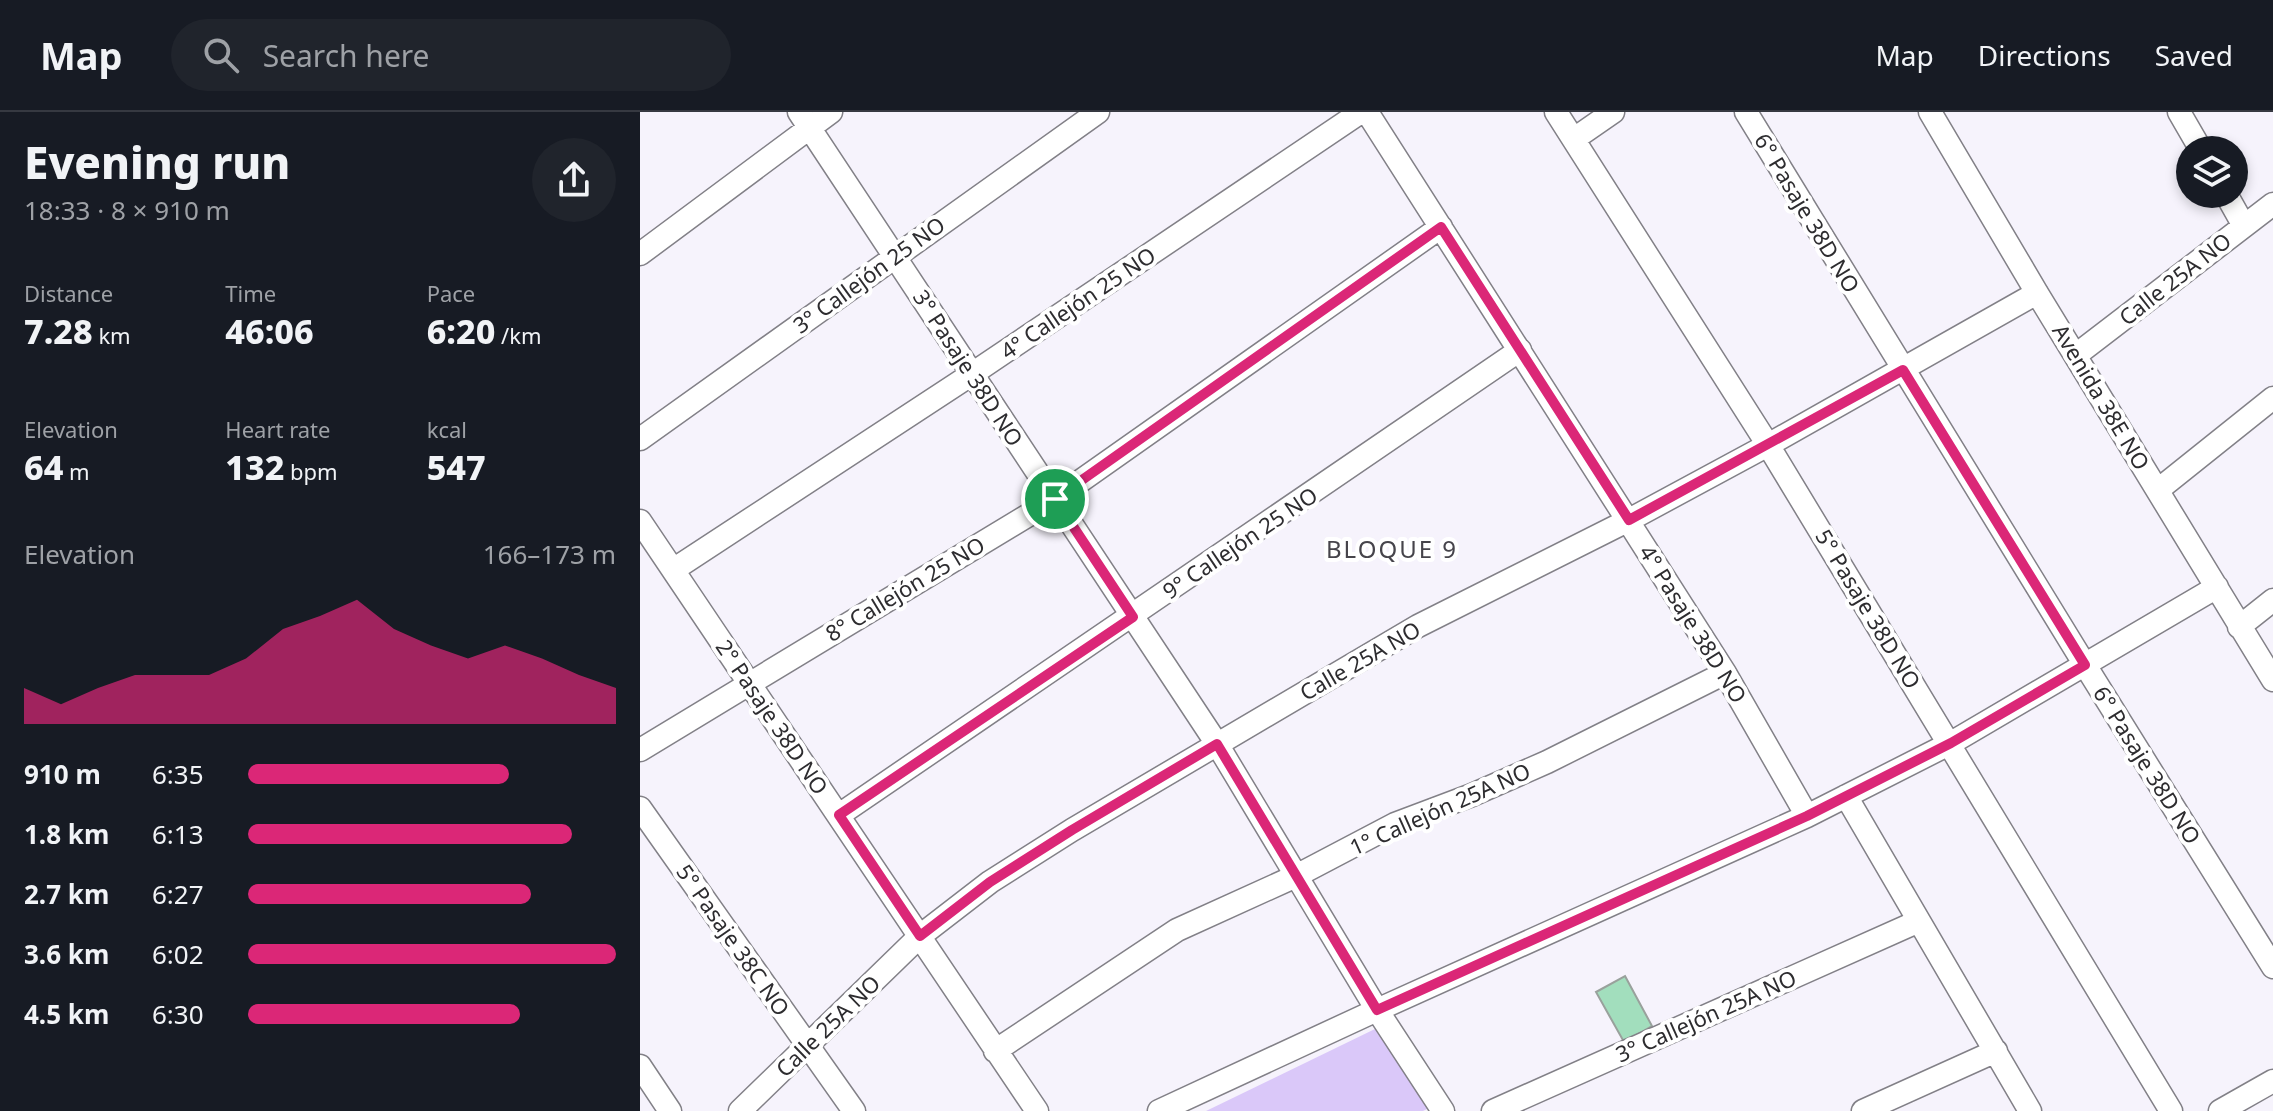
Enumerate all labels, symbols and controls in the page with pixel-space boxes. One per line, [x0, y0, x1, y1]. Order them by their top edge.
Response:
search box [171, 19, 731, 91]
text: Map [40, 29, 123, 81]
icon: search [199, 33, 243, 77]
text: Search here [263, 35, 430, 76]
text: Map [1875, 36, 1934, 74]
text: Directions [1978, 36, 2111, 74]
text: Saved [2155, 36, 2233, 74]
street label: 6° Pasaje 38D NO [1748, 127, 1867, 298]
text: Evening run [24, 132, 290, 192]
map controls [2176, 136, 2248, 208]
button: layers [2176, 136, 2248, 208]
button: share [532, 138, 616, 222]
text: 18:33 · 8 × 910 m [24, 192, 230, 228]
street label: 3° Callejón 25 NO [786, 209, 950, 339]
street label: Calle 25A NO [2112, 225, 2237, 331]
street label: 4° Callejón 25 NO [994, 239, 1161, 365]
text: Distance [24, 278, 113, 308]
text: Time [225, 278, 276, 308]
text: Pace [427, 278, 475, 308]
street label: 3° Pasaje 38D NO [907, 283, 1031, 451]
text: 7.28 [24, 308, 93, 354]
text: 46:06 [225, 308, 314, 354]
text: 6:20 [427, 308, 495, 354]
street label: Avenida 38E NO [2046, 318, 2157, 475]
text: km [93, 320, 131, 350]
text: /km [495, 320, 542, 350]
text: Elevation [24, 414, 118, 444]
text: Heart rate [225, 414, 330, 444]
text: kcal [427, 414, 467, 444]
text: 64 [24, 444, 63, 490]
text: 132 [225, 444, 284, 490]
text: 547 [427, 444, 486, 490]
text: m [63, 456, 90, 486]
text: bpm [284, 456, 338, 486]
pin [1021, 465, 1089, 533]
icon: arrive [1033, 477, 1077, 521]
street label: 9° Callejón 25 NO [1156, 479, 1323, 605]
street label: 5° Pasaje 38D NO [1809, 523, 1928, 694]
street label: 8° Callejón 25 NO [819, 529, 990, 648]
district label: BLOQUE 9 [1326, 532, 1458, 565]
text: Elevation [24, 536, 135, 572]
text: 166–173 m [483, 536, 616, 572]
street label: 4° Pasaje 38D NO [1633, 539, 1755, 708]
street label: Calle 25A NO [1294, 613, 1425, 707]
street label: 2° Pasaje 38D NO [710, 633, 836, 800]
street label: 6° Pasaje 38D NO [2087, 680, 2209, 849]
street label: 1° Callejón 25A NO [1344, 755, 1535, 861]
text: 910 m [24, 756, 101, 792]
text: 6:35 [152, 756, 204, 792]
text: 1.8 km [24, 816, 109, 852]
text: 6:13 [152, 816, 204, 852]
street label: 5° Pasaje 38C NO [670, 858, 797, 1021]
text: 2.7 km [24, 876, 109, 912]
text: 6:27 [152, 876, 204, 912]
text: 3.6 km [24, 936, 109, 972]
text: 6:02 [152, 936, 204, 972]
street label: 3° Callejón 25A NO [1610, 962, 1801, 1068]
street label: Calle 25A NO [768, 968, 886, 1083]
text: 4.5 km [24, 996, 109, 1032]
text: 6:30 [152, 996, 204, 1032]

